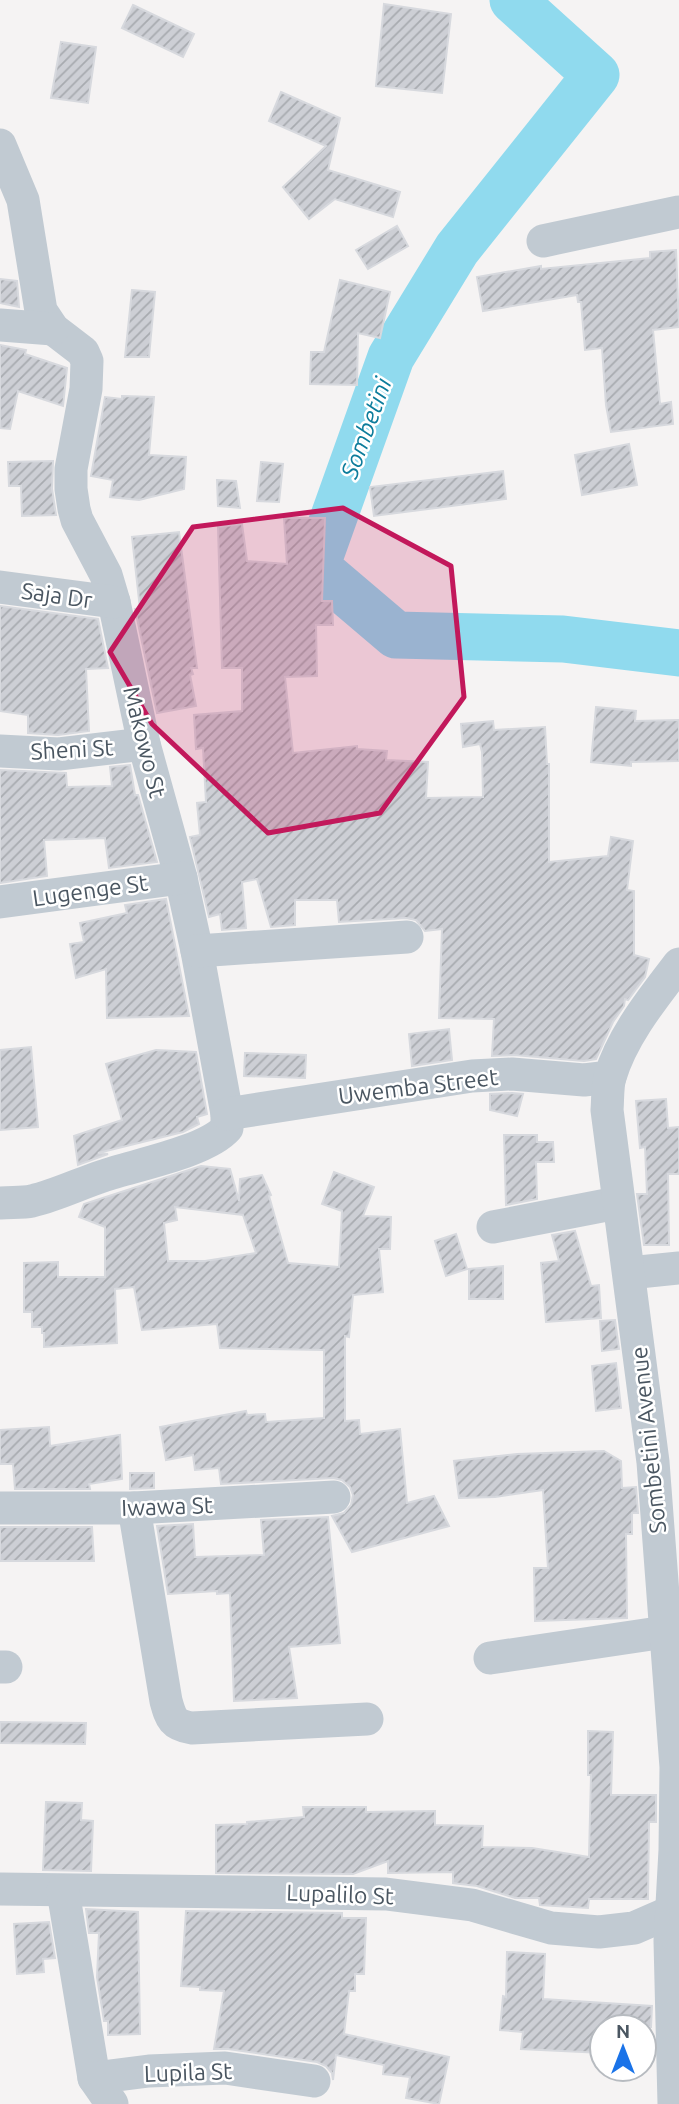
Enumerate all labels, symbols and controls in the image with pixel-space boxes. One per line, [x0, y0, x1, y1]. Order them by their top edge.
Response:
water label: Sombetini [335, 373, 397, 483]
street label: Saja Dr [20, 578, 94, 612]
street label: Makowo St [119, 684, 171, 800]
street label: Sheni St [30, 734, 114, 764]
street label: Lugenge St [31, 870, 149, 910]
street label: Uwemba Street [337, 1064, 499, 1108]
street label: Sombetini Avenue [626, 1345, 670, 1535]
street label: Iwawa St [121, 1492, 213, 1520]
street label: Lupalilo St [286, 1880, 394, 1908]
north arrow [588, 2013, 658, 2083]
text: N [616, 2020, 630, 2042]
street label: Lupila St [144, 2058, 232, 2086]

